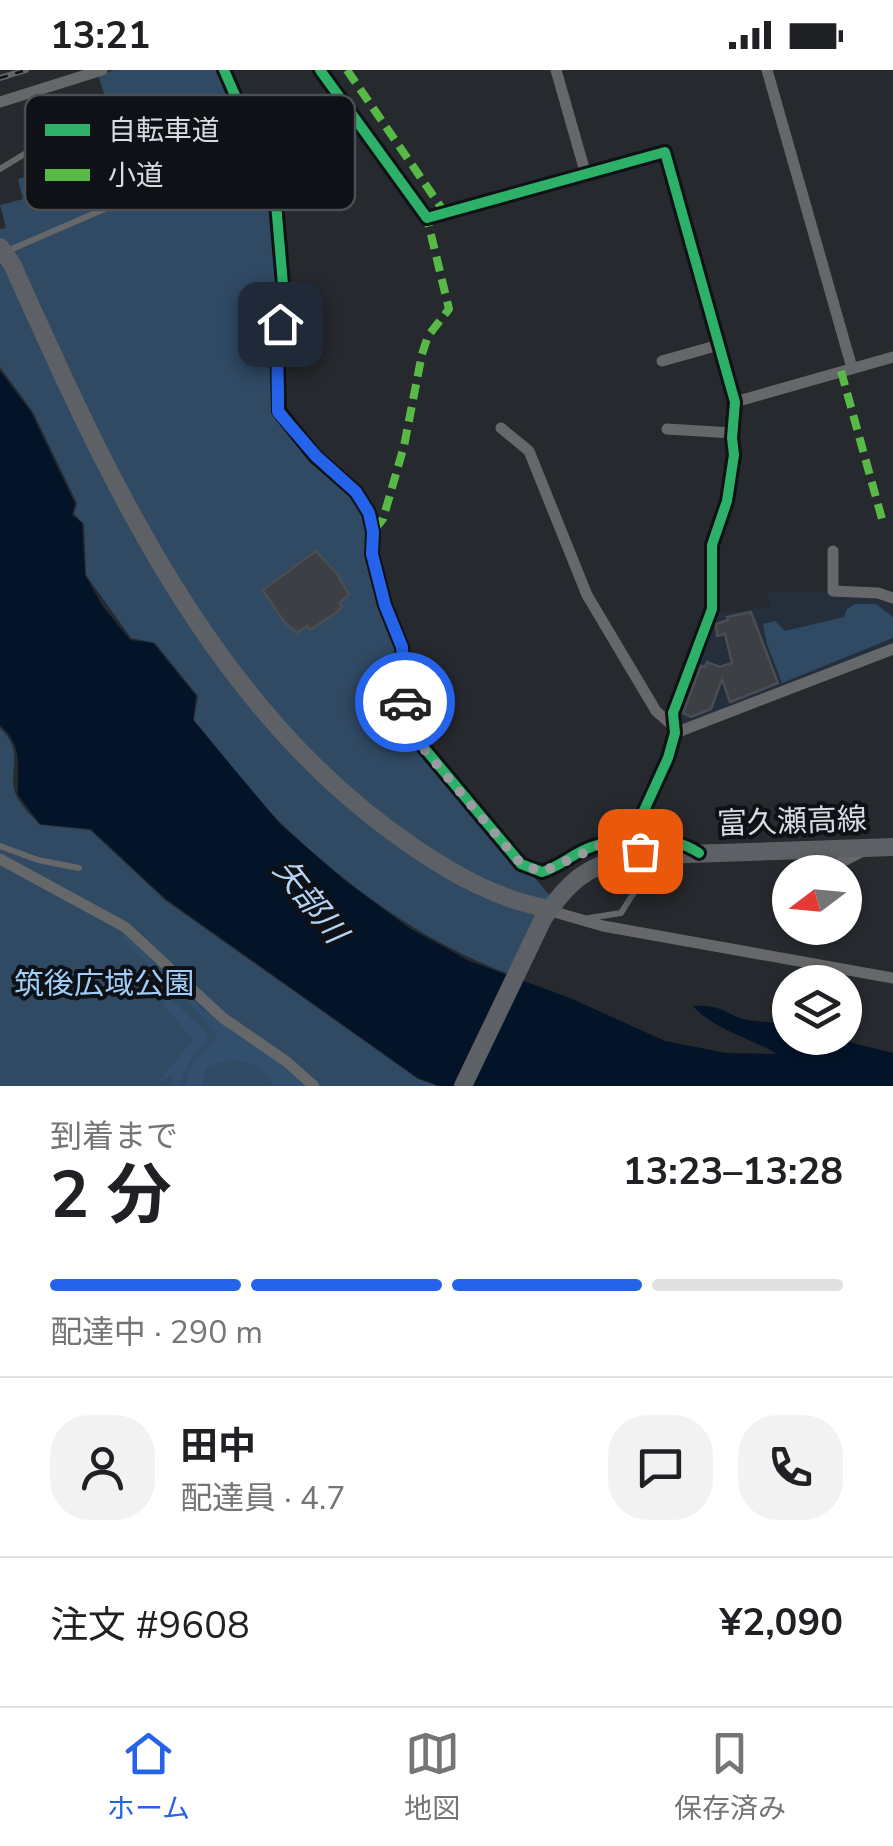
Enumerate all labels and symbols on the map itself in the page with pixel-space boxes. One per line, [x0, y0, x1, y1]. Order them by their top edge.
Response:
legend [25, 95, 355, 210]
text: 自転車道 [108, 112, 220, 150]
text: 小道 [108, 157, 164, 195]
pin [238, 282, 323, 367]
courier [355, 652, 455, 752]
street label: 富久瀬高線 [716, 799, 868, 845]
pin [598, 809, 683, 894]
water label: 矢部川 [264, 850, 358, 954]
north arrow [772, 855, 862, 945]
park label: 筑後広域公園 [14, 964, 194, 1005]

